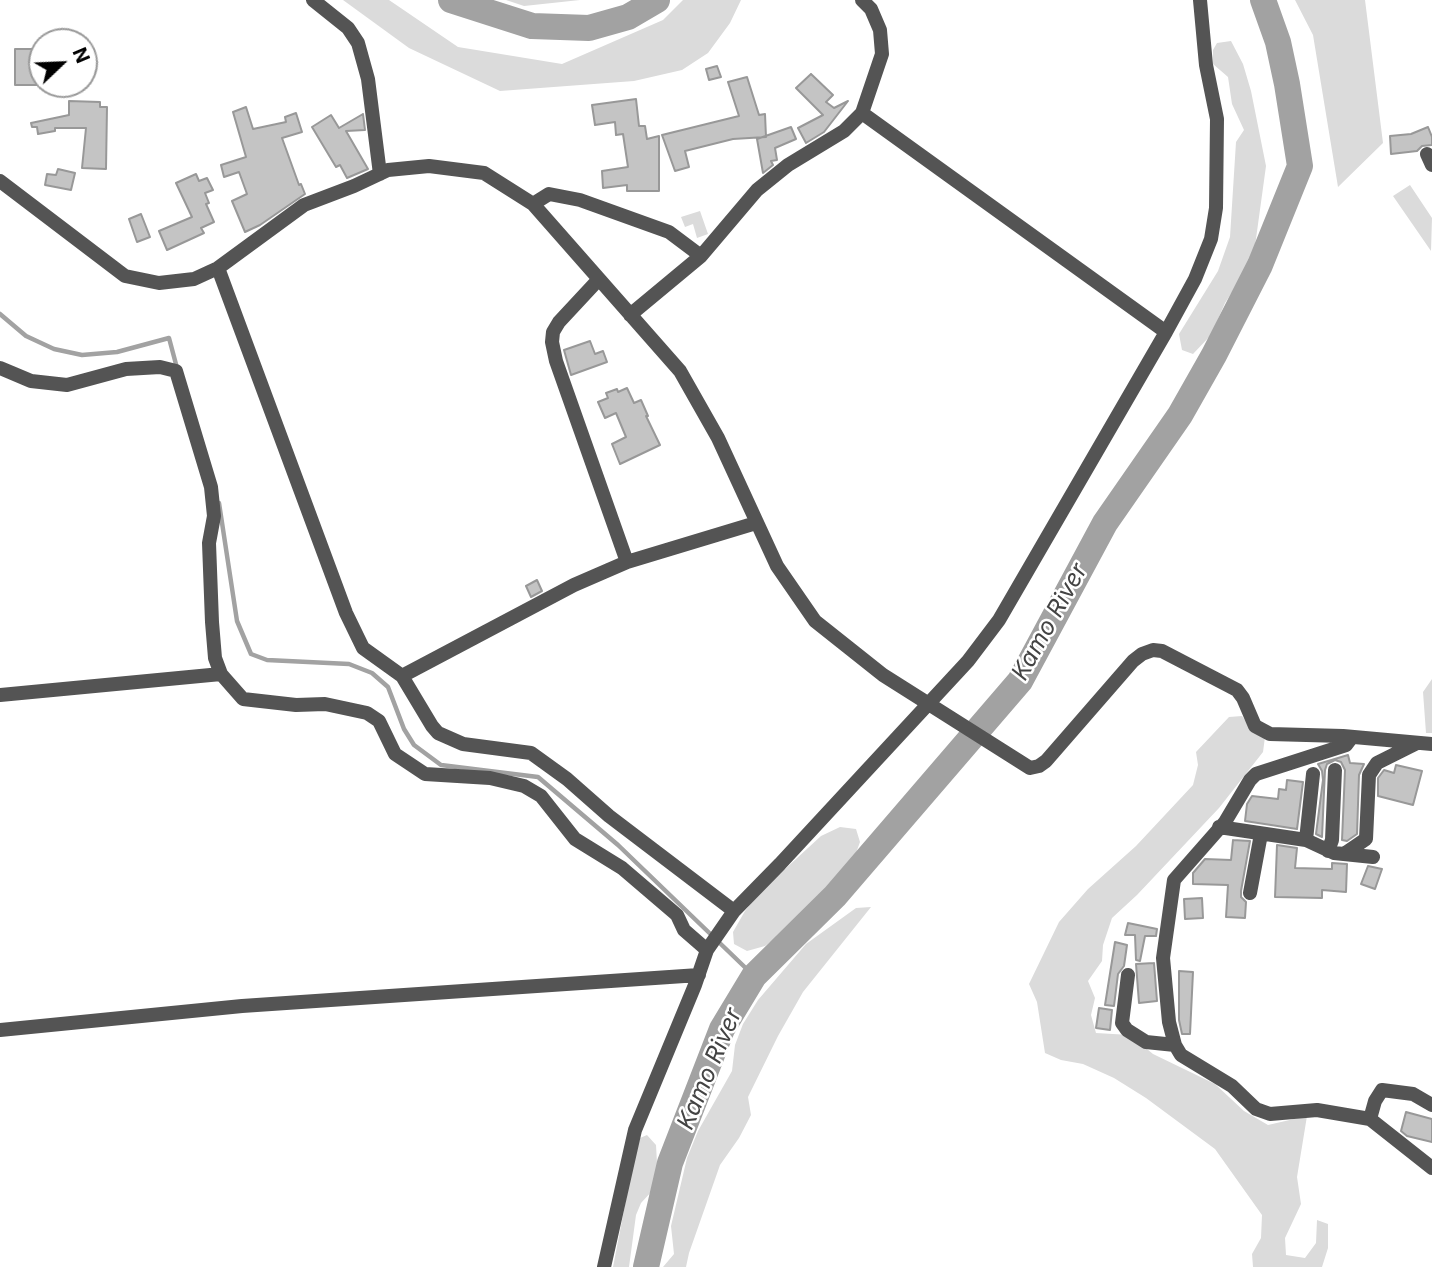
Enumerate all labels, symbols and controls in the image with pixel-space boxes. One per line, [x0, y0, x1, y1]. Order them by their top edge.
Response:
north arrow [28, 28, 98, 98]
text: N [68, 44, 94, 67]
water label: Kamo River [1006, 559, 1094, 685]
water label: Kamo River [671, 1004, 749, 1134]

